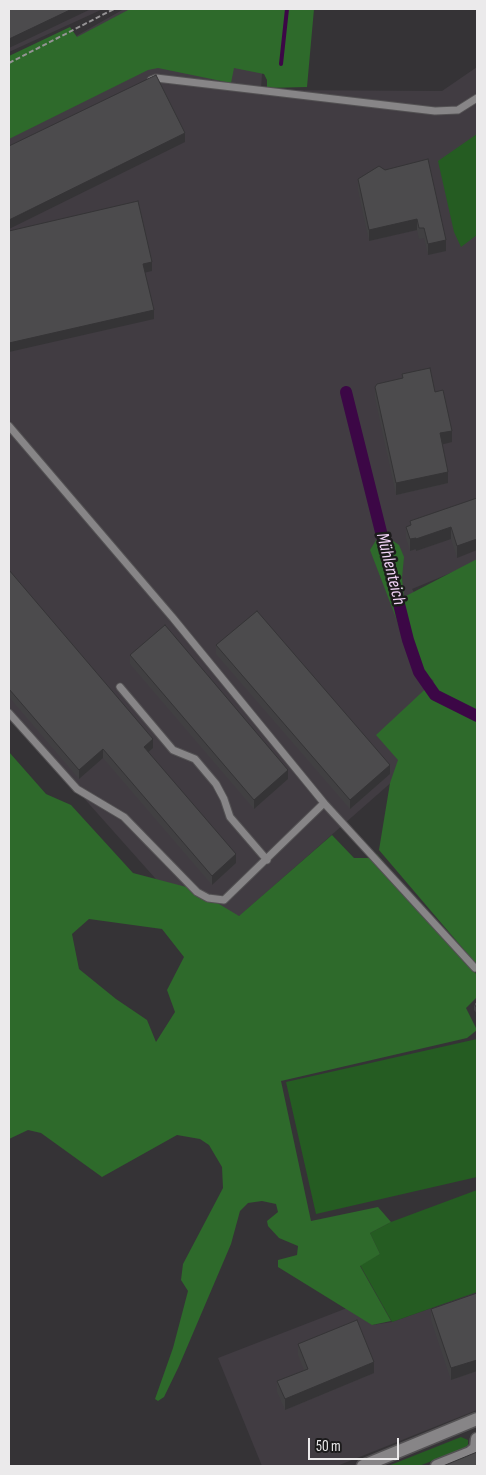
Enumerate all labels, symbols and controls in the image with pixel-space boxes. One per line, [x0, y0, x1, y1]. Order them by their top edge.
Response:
water label: Mühlenteich [371, 531, 409, 607]
scale bar [311, 1428, 402, 1460]
text: 50 m [316, 1437, 341, 1456]

